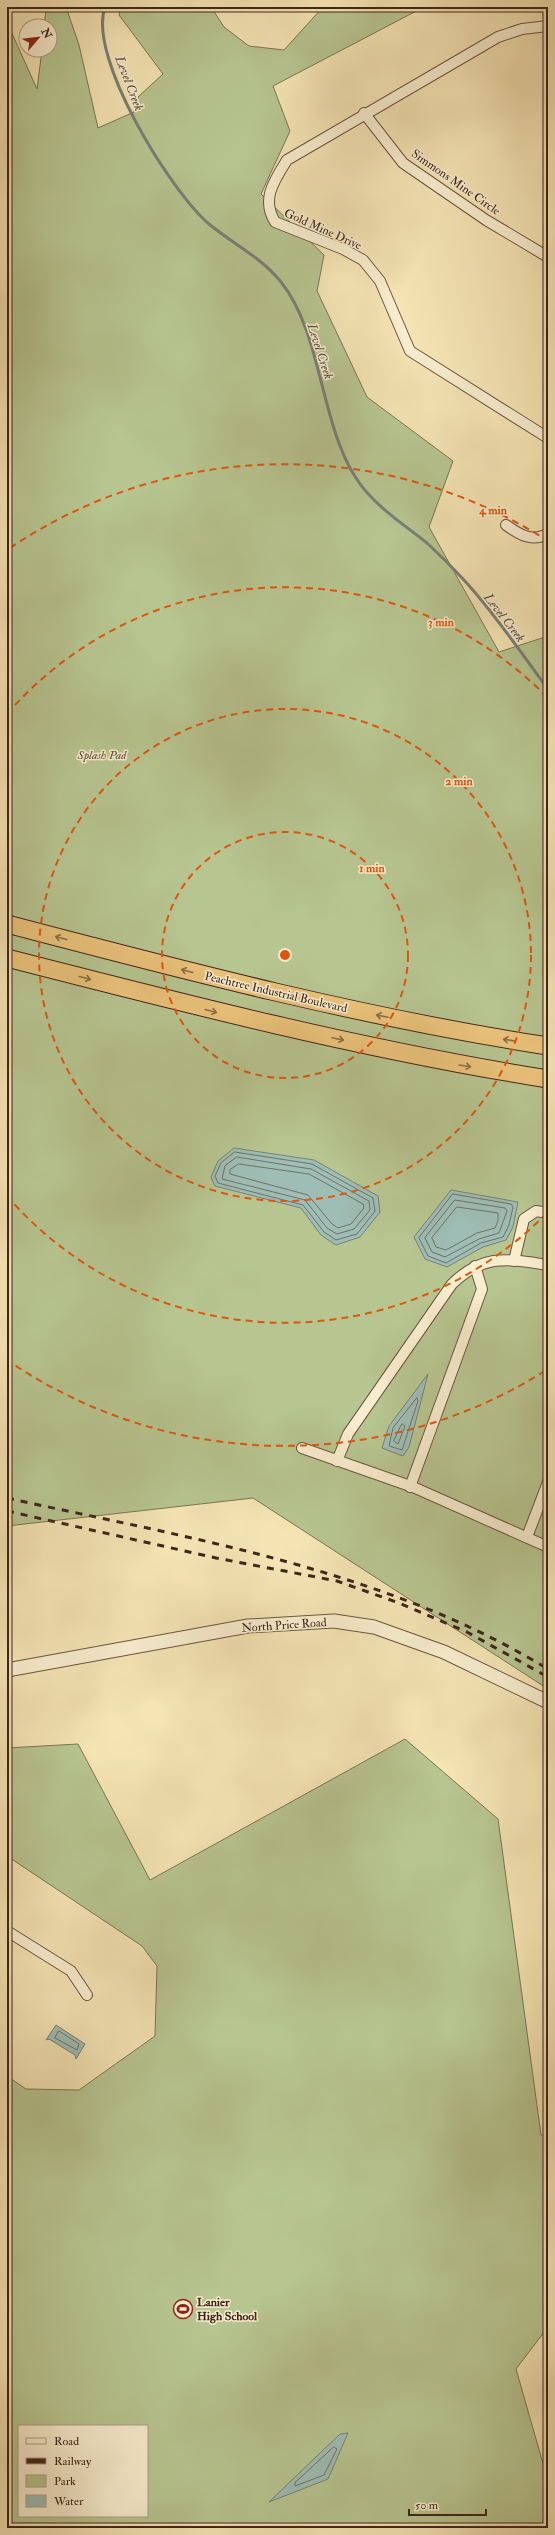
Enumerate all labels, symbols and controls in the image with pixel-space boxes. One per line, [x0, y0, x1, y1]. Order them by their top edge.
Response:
north arrow [18, 18, 58, 58]
text: N [38, 25, 55, 42]
water label: Level Creek [111, 52, 147, 113]
street label: Simmons Mine Circle [409, 146, 503, 219]
street label: Gold Mine Drive [282, 206, 364, 253]
water label: Level Creek [303, 320, 337, 381]
text: 4 min [478, 503, 508, 518]
water label: Level Creek [479, 589, 528, 645]
text: 3 min [428, 615, 455, 630]
park label: Splash Pad [77, 748, 127, 763]
text: 2 min [445, 774, 473, 789]
text: 1 min [359, 861, 386, 876]
one-way arrow [55, 934, 68, 942]
centre of rings [278, 948, 292, 962]
one-way arrow [181, 967, 194, 974]
street label: Peachtree Industrial Boulevard [203, 969, 349, 1016]
one-way arrow [79, 975, 92, 982]
one-way arrow [204, 1007, 217, 1015]
one-way arrow [376, 1011, 389, 1019]
one-way arrow [331, 1035, 344, 1043]
one-way arrow [503, 1036, 516, 1044]
one-way arrow [458, 1062, 471, 1070]
street label: North Price Road [241, 1615, 327, 1636]
place label: Lanier High School [197, 2295, 258, 2324]
sports icon: Lanier High School [172, 2298, 194, 2320]
legend [18, 2425, 148, 2517]
text: Road [54, 2434, 79, 2449]
text: Railway [54, 2454, 92, 2469]
text: Park [54, 2474, 76, 2489]
scale bar [409, 2491, 486, 2517]
text: Water [53, 2494, 84, 2509]
text: 50 m [415, 2498, 439, 2513]

